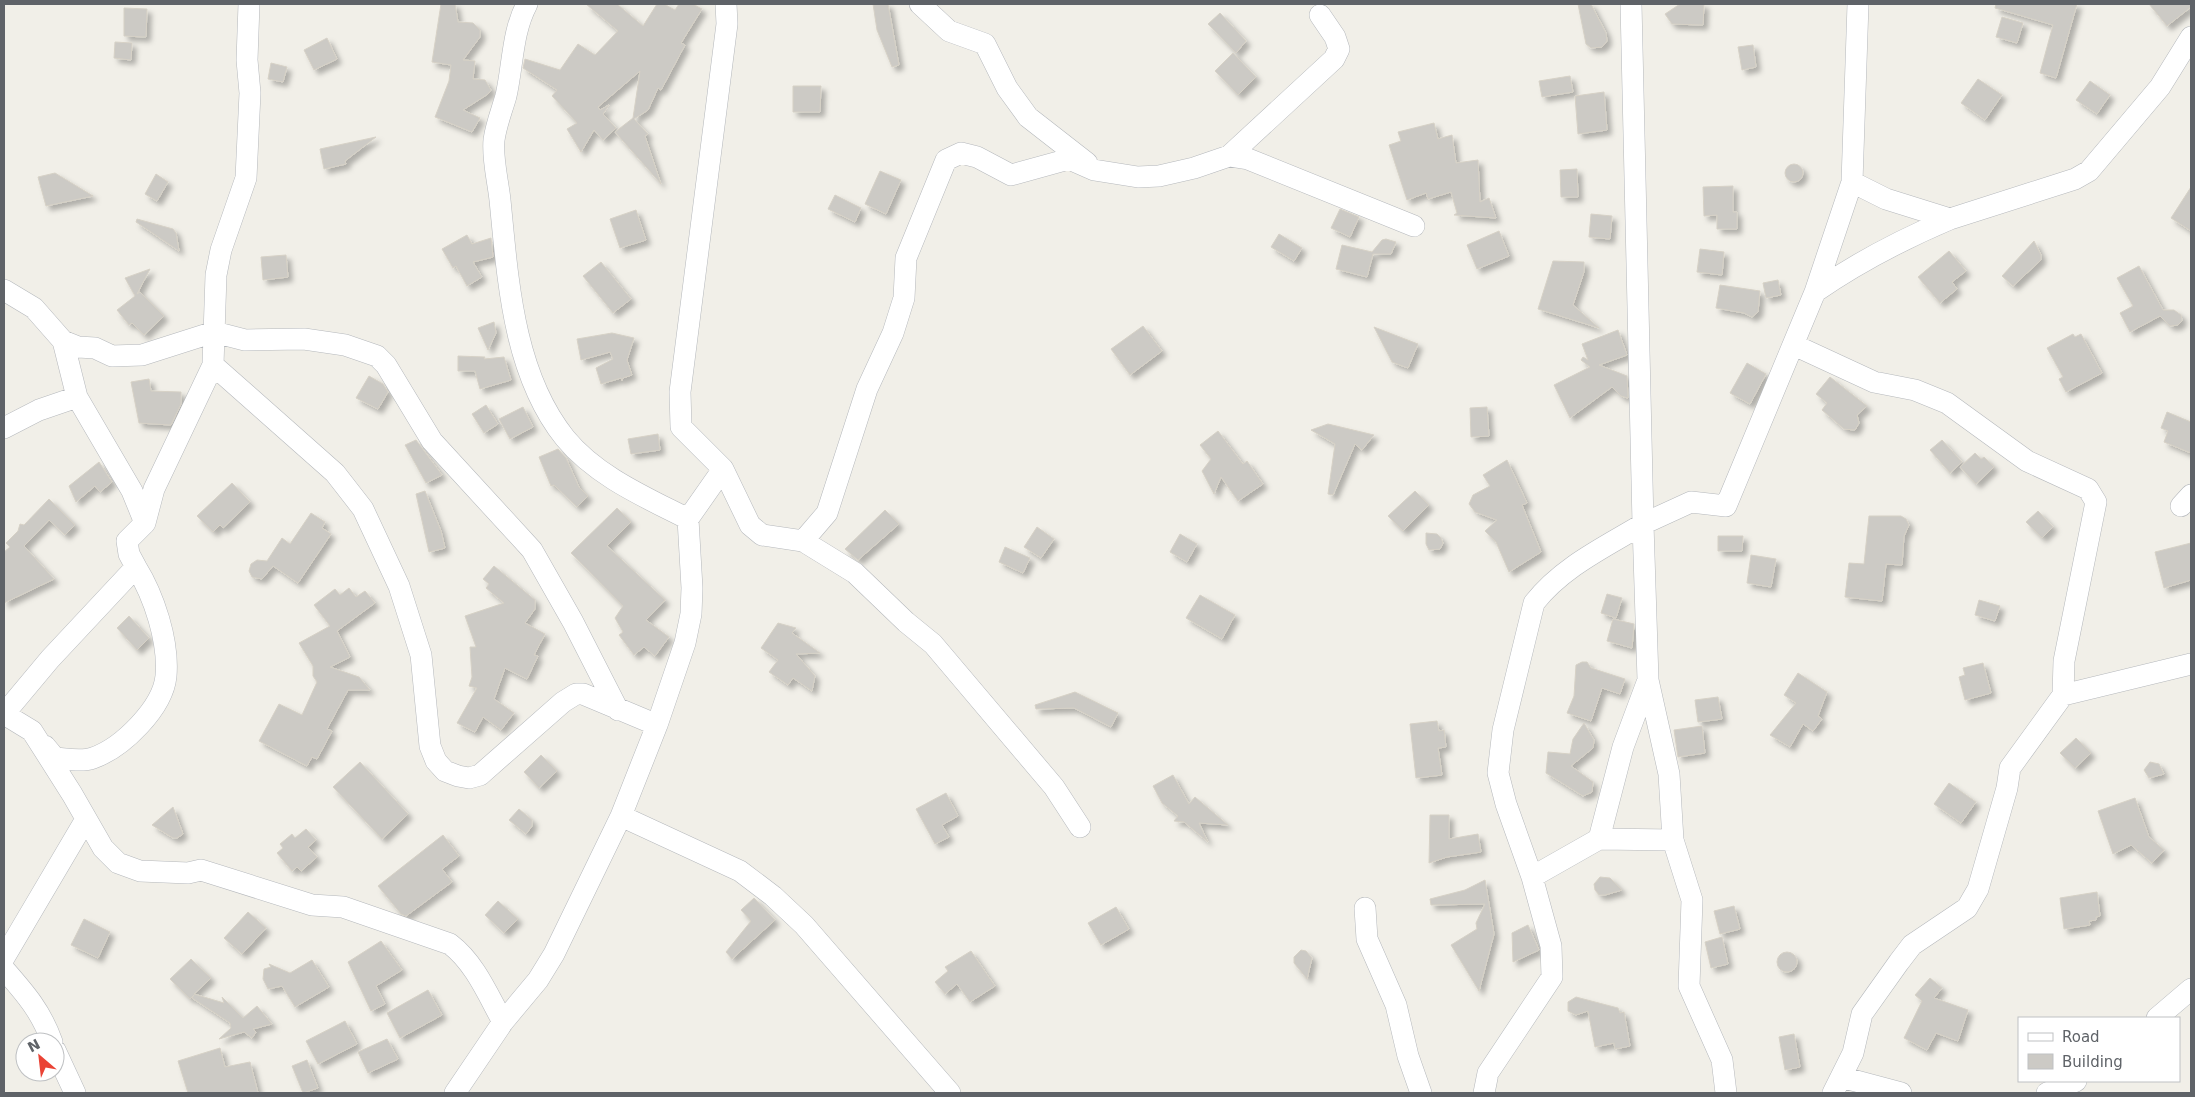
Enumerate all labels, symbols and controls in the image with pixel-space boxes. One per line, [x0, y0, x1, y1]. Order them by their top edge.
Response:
legend [2018, 1017, 2180, 1082]
text: Road [2062, 1028, 2100, 1046]
north arrow [15, 1032, 65, 1082]
text: N [25, 1036, 43, 1055]
text: Building [2062, 1053, 2123, 1071]

